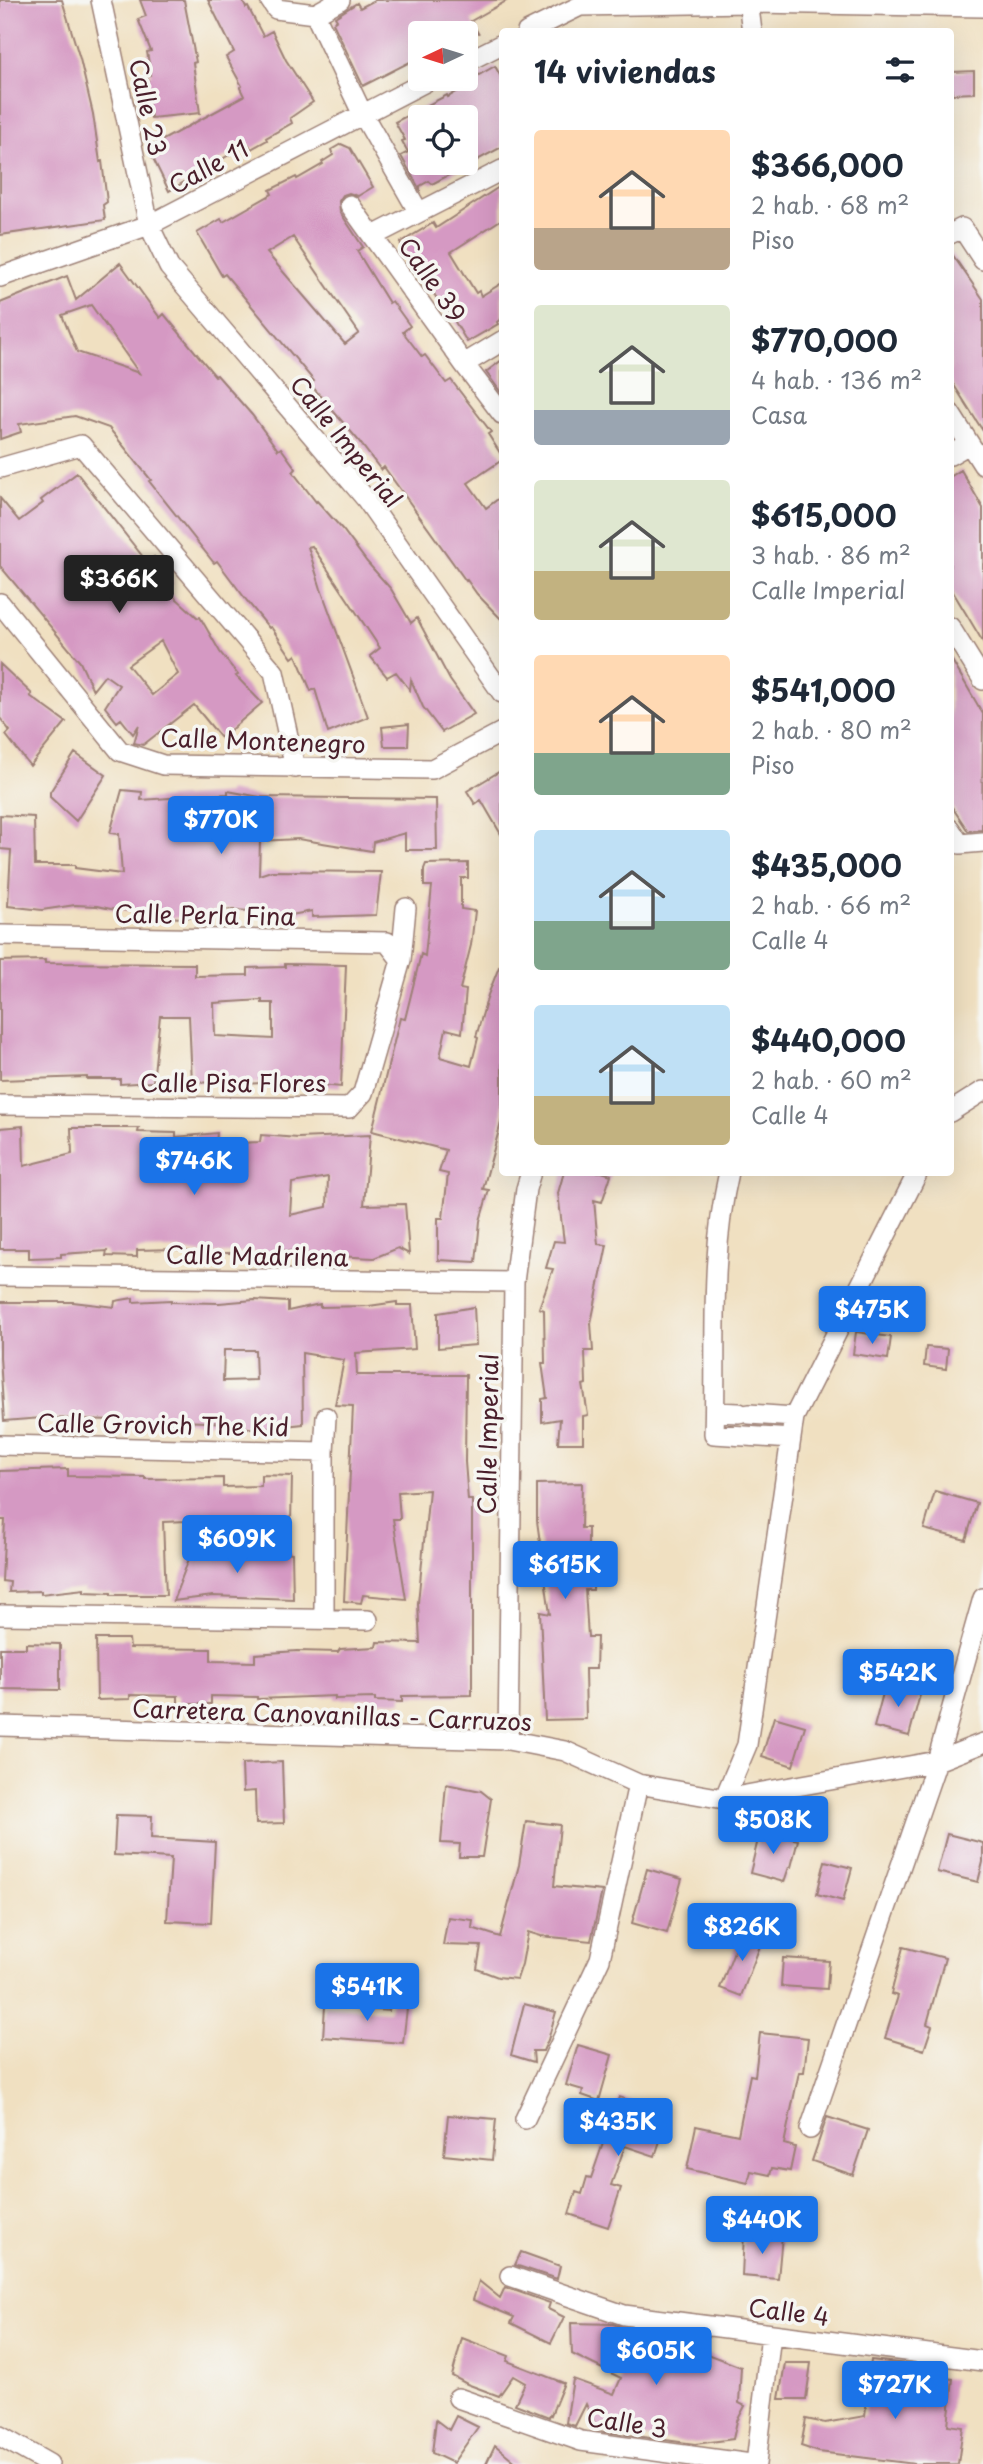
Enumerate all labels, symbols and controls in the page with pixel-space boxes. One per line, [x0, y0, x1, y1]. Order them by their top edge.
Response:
north arrow [408, 21, 478, 91]
map controls [408, 21, 478, 175]
text: 14 viviendas [534, 48, 716, 93]
icon: filters [881, 51, 919, 89]
street label: Calle 23 [121, 55, 177, 159]
button: locate [408, 105, 478, 175]
street label: Calle 11 [162, 130, 254, 202]
text: $366,000 [751, 142, 903, 187]
icon: home [590, 158, 674, 242]
text: 2 hab. · 68 m² [751, 187, 909, 222]
text: Piso [751, 222, 795, 257]
street label: Calle 39 [391, 229, 475, 329]
text: $770,000 [751, 317, 898, 362]
icon: home [590, 333, 674, 417]
text: 4 hab. · 136 m² [751, 362, 922, 397]
street label: Calle Imperial [282, 367, 412, 515]
text: Casa [751, 397, 807, 432]
text: $615,000 [751, 492, 897, 537]
icon: home [590, 508, 674, 592]
text: 3 hab. · 86 m² [751, 537, 911, 572]
pin: $366K [70, 556, 168, 615]
text: $366K [80, 560, 158, 595]
text: Calle Imperial [751, 572, 905, 607]
text: $541,000 [751, 667, 896, 712]
icon: home [590, 683, 674, 767]
text: 2 hab. · 80 m² [751, 712, 912, 747]
street label: Calle Montenegro [160, 718, 366, 762]
text: Piso [751, 747, 795, 782]
pin: $770K [172, 796, 270, 856]
text: $770K [184, 801, 258, 836]
text: $435,000 [751, 842, 902, 887]
icon: home [590, 858, 674, 942]
text: 2 hab. · 66 m² [751, 887, 911, 922]
street label: Calle Perla Fina [114, 894, 296, 934]
text: Calle 4 [751, 922, 829, 957]
text: $440,000 [751, 1017, 906, 1062]
icon: home [590, 1033, 674, 1117]
text: 2 hab. · 60 m² [751, 1062, 912, 1097]
street label: Calle Pisa Flores [140, 1064, 326, 1100]
text: Calle 4 [751, 1097, 829, 1132]
pin: $746K [145, 1138, 243, 1197]
text: $746K [155, 1142, 233, 1177]
street label: Calle Madrilena [165, 1235, 349, 1275]
pin: $475K [823, 1286, 921, 1346]
text: $475K [835, 1291, 909, 1326]
street label: Calle Imperial [468, 1353, 506, 1515]
street label: Calle Grovich The Kid [37, 1404, 289, 1444]
pin: $609K [188, 1516, 286, 1575]
text: $609K [198, 1520, 276, 1555]
pin: $615K [516, 1542, 614, 1601]
text: $615K [529, 1546, 601, 1581]
pin: $542K [849, 1650, 947, 1709]
text: $542K [859, 1654, 937, 1689]
street label: Carretera Canovanillas - Carruzos [132, 1689, 532, 1739]
pin: $508K [724, 1797, 822, 1856]
text: $508K [734, 1801, 812, 1836]
pin: $826K [693, 1904, 791, 1963]
text: $826K [704, 1908, 780, 1943]
pin: $541K [318, 1964, 416, 2023]
text: $541K [331, 1968, 403, 2003]
pin: $435K [569, 2098, 667, 2158]
text: $435K [580, 2103, 656, 2138]
pin: $440K [713, 2196, 811, 2256]
text: $440K [722, 2201, 802, 2236]
street label: Calle 4 [747, 2288, 831, 2334]
pin: $605K [607, 2328, 705, 2387]
text: $605K [617, 2332, 695, 2367]
pin: $727K [846, 2362, 944, 2421]
text: $727K [858, 2366, 932, 2401]
street label: Calle 3 [584, 2398, 670, 2446]

